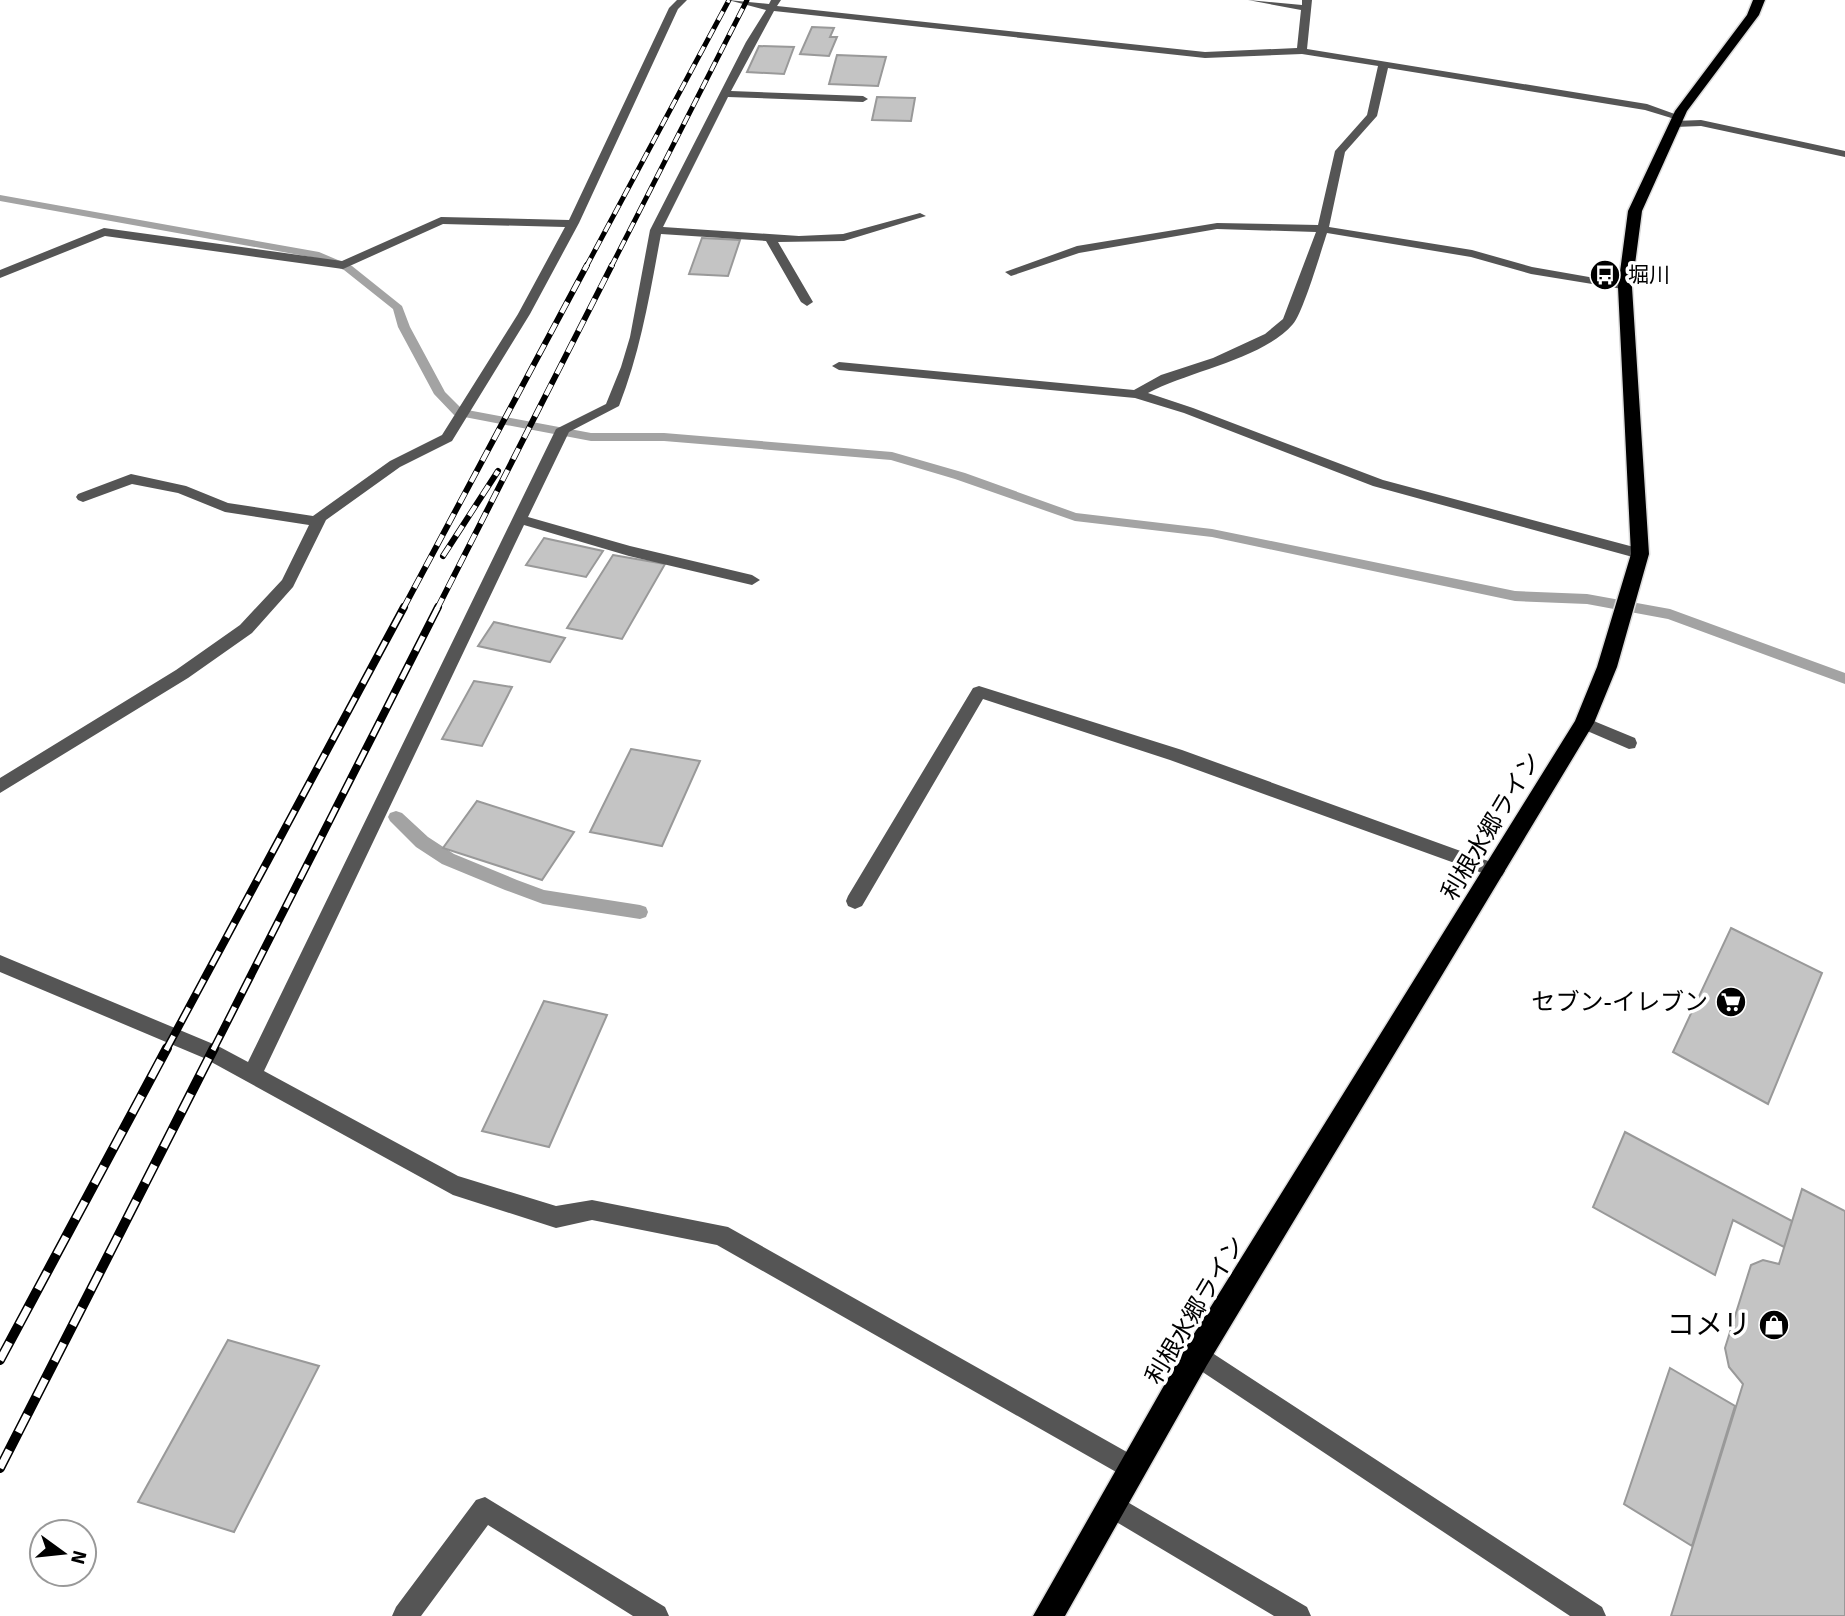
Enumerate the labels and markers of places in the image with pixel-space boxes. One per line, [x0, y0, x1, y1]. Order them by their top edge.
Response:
bus stop icon: 堀川 [1588, 258, 1622, 292]
place label: 堀川 [1628, 262, 1670, 288]
supermarket icon: セブン-イレブン [1714, 985, 1748, 1019]
place label: セブン-イレブン [1532, 987, 1708, 1017]
place label: コメリ [1667, 1308, 1751, 1342]
shop icon: コメリ [1757, 1308, 1791, 1342]

